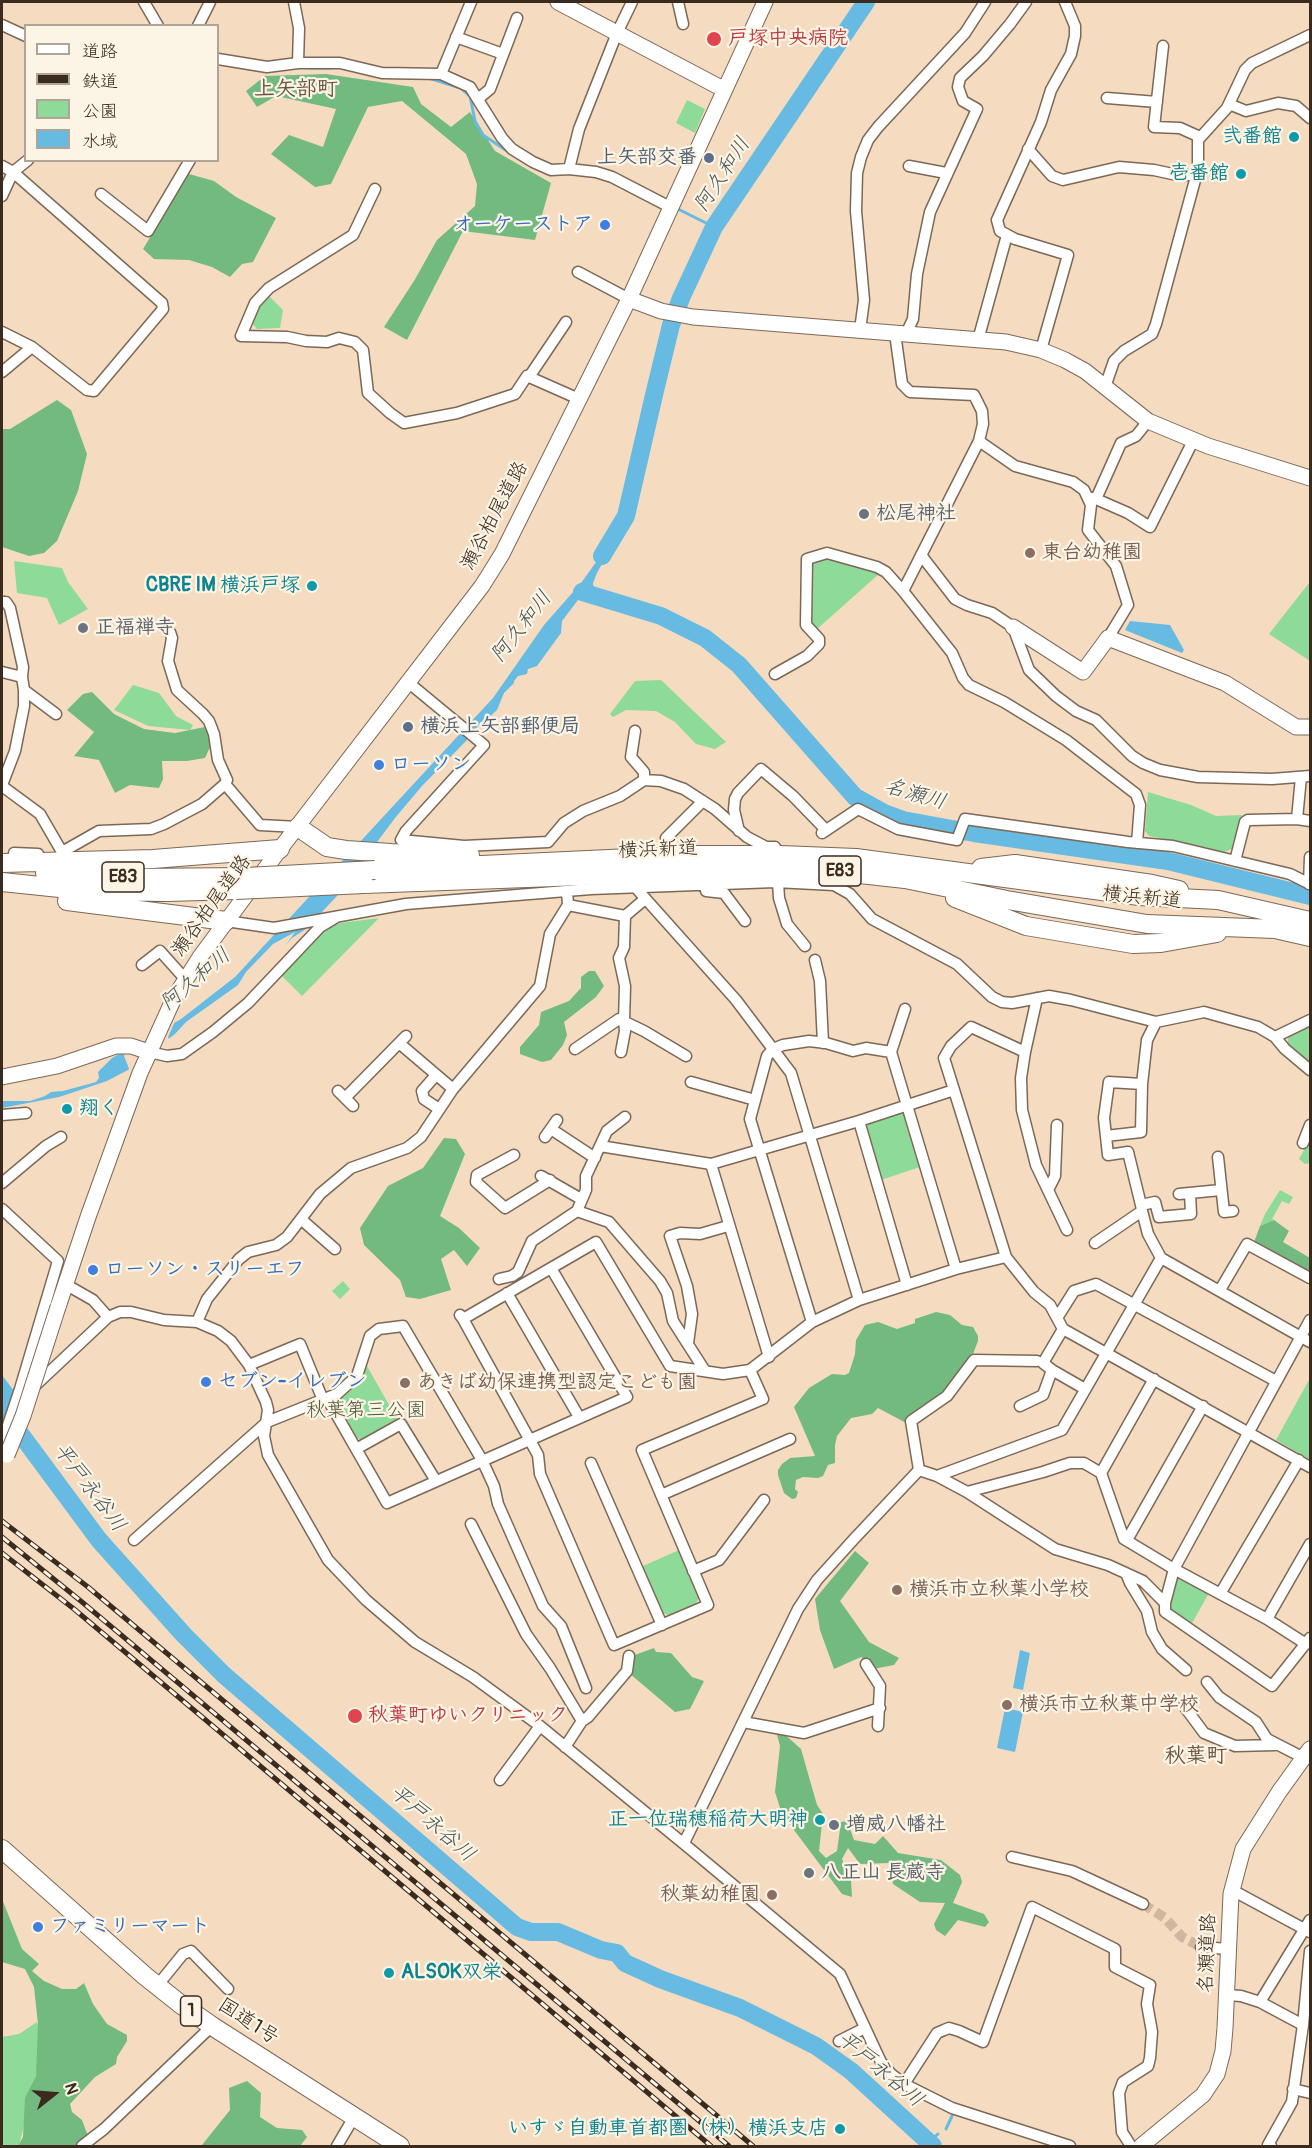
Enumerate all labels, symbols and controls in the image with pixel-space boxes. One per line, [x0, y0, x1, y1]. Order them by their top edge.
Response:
legend [24, 24, 219, 162]
place label: 戸塚中央病院 [728, 27, 848, 51]
marker: 戸塚中央病院 [705, 30, 723, 48]
text: 道路 [82, 40, 118, 63]
text: 鉄道 [82, 70, 118, 93]
district label: 上矢部町 [254, 77, 338, 103]
text: 公園 [82, 100, 118, 123]
place label: 弐番館 [1222, 125, 1282, 149]
text: 水域 [82, 130, 118, 153]
marker: 弐番館 [1287, 130, 1301, 144]
water label: 阿久和川 [690, 133, 756, 217]
place label: 上矢部交番 [597, 146, 697, 170]
marker: 上矢部交番 [702, 151, 716, 165]
place label: 壱番館 [1169, 162, 1229, 186]
marker: 壱番館 [1234, 167, 1248, 181]
place label: オーケーストア [453, 213, 593, 237]
marker: オーケーストア [598, 218, 612, 232]
street label: 瀬谷柏尾道路 [456, 457, 534, 575]
place label: 松尾神社 [876, 502, 956, 526]
marker: 松尾神社 [857, 507, 871, 521]
place label: 東台幼稚園 [1042, 541, 1142, 565]
marker: 東台幼稚園 [1023, 546, 1037, 560]
place label: CBRE IM 横浜戸塚 [146, 574, 300, 598]
marker: CBRE IM 横浜戸塚 [305, 579, 319, 593]
water label: 阿久和川 [486, 586, 558, 668]
place label: 正福禅寺 [95, 616, 175, 640]
marker: 正福禅寺 [76, 621, 90, 635]
place label: 横浜上矢部郵便局 [420, 715, 580, 739]
marker: 横浜上矢部郵便局 [401, 720, 415, 734]
place label: ローソン [391, 753, 471, 777]
marker: ローソン [372, 758, 386, 772]
water label: 名瀬川 [881, 774, 949, 816]
street label: 横浜新道 [618, 837, 698, 863]
street label: 瀬谷柏尾道路 [167, 850, 257, 962]
road number: E83 [819, 856, 861, 886]
road number: E83 [102, 862, 144, 892]
street label: 横浜新道 [1101, 882, 1183, 914]
water label: 阿久和川 [156, 943, 236, 1017]
place label: 翔く [79, 1097, 119, 1121]
marker: 翔く [60, 1102, 74, 1116]
place label: ローソン・スリーエフ [105, 1258, 305, 1282]
marker: ローソン・スリーエフ [86, 1263, 100, 1277]
place label: セブン-イレブン [218, 1370, 367, 1394]
place label: あきば幼保連携型認定こども園 [417, 1371, 697, 1395]
marker: セブン-イレブン [199, 1375, 213, 1389]
marker: あきば幼保連携型認定こども園 [398, 1376, 412, 1390]
park label: 秋葉第三公園 [306, 1399, 426, 1423]
water label: 平戸永谷川 [47, 1438, 131, 1538]
place label: 横浜市立秋葉小学校 [909, 1578, 1089, 1602]
marker: 横浜市立秋葉小学校 [890, 1583, 904, 1597]
place label: 横浜市立秋葉中学校 [1019, 1693, 1199, 1717]
marker: 横浜市立秋葉中学校 [1000, 1698, 1014, 1712]
place label: 秋葉町ゆいクリニック [368, 1704, 568, 1728]
marker: 秋葉町ゆいクリニック [346, 1707, 364, 1725]
district label: 秋葉町 [1165, 1744, 1227, 1770]
water label: 平戸永谷川 [384, 1780, 480, 1868]
place label: 正一位瑞穂稲荷大明神 [608, 1808, 808, 1832]
marker: 正一位瑞穂稲荷大明神 [813, 1813, 827, 1827]
place label: 増威八幡社 [846, 1813, 946, 1837]
marker: 増威八幡社 [827, 1818, 841, 1832]
place label: 八正山 長蔵寺 [821, 1861, 945, 1885]
marker: 八正山 長蔵寺 [802, 1866, 816, 1880]
place label: 秋葉幼稚園 [660, 1883, 760, 1907]
marker: 秋葉幼稚園 [765, 1888, 779, 1902]
street label: 名瀬道路 [1195, 1913, 1221, 1993]
place label: ファミリーマート [50, 1915, 210, 1939]
marker: ファミリーマート [31, 1920, 45, 1934]
place label: ALSOK双栄 [401, 1961, 502, 1985]
marker: ALSOK双栄 [382, 1966, 396, 1980]
street label: 国道1号 [213, 1993, 283, 2051]
road number: 1 [180, 1996, 201, 2026]
water label: 平戸永谷川 [832, 2027, 928, 2113]
north arrow [24, 2064, 84, 2124]
text: N [60, 2081, 82, 2097]
place label: いすゞ自動車首都圏（株）横浜支店 [508, 2117, 828, 2141]
marker: いすゞ自動車首都圏（株）横浜支店 [833, 2122, 847, 2136]

